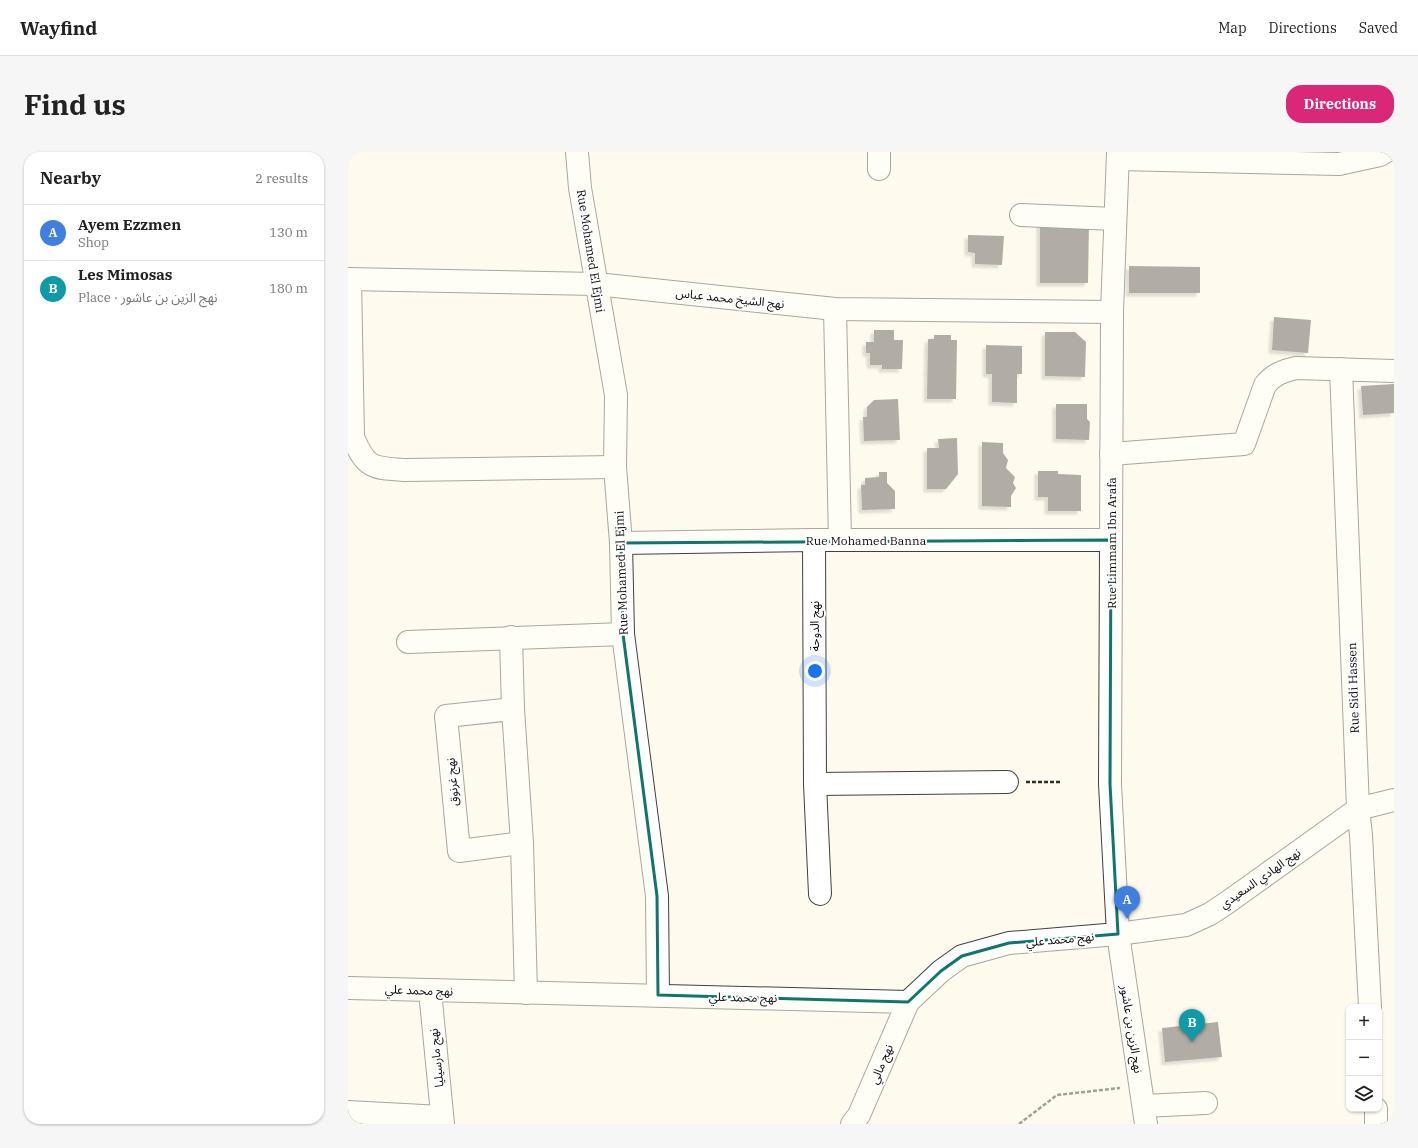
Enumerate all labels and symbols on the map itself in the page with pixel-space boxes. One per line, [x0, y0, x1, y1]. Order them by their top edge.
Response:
street label: Rue Mohamed El Ejmi [574, 188, 608, 314]
street label: نهج الشيخ محمد عباس [675, 285, 785, 313]
street label: Rue Limmam Ibn Arafa [1104, 477, 1119, 609]
street label: Rue Mohamed El Ejmi [611, 510, 631, 636]
street label: Rue Mohamed Banna [806, 533, 927, 548]
street label: نهج الدوحة [807, 601, 824, 651]
street label: Rue Sidi Hassen [1344, 642, 1362, 734]
your location [805, 661, 825, 681]
street label: نهج غرنوق [442, 757, 464, 807]
street label: نهج الهادي السعيدي [1217, 844, 1305, 914]
pin: A [1114, 886, 1140, 919]
street label: نهج محمد علي [1025, 929, 1095, 952]
street label: نهج محمد علي [384, 981, 453, 1001]
street label: نهج الزين بن عاشور [1115, 983, 1146, 1075]
street label: نهج محمد علي [709, 989, 777, 1008]
pin: B [1179, 1009, 1205, 1042]
street label: نهج مارسيليا [425, 1028, 449, 1088]
street label: نهج مالي [866, 1042, 899, 1087]

